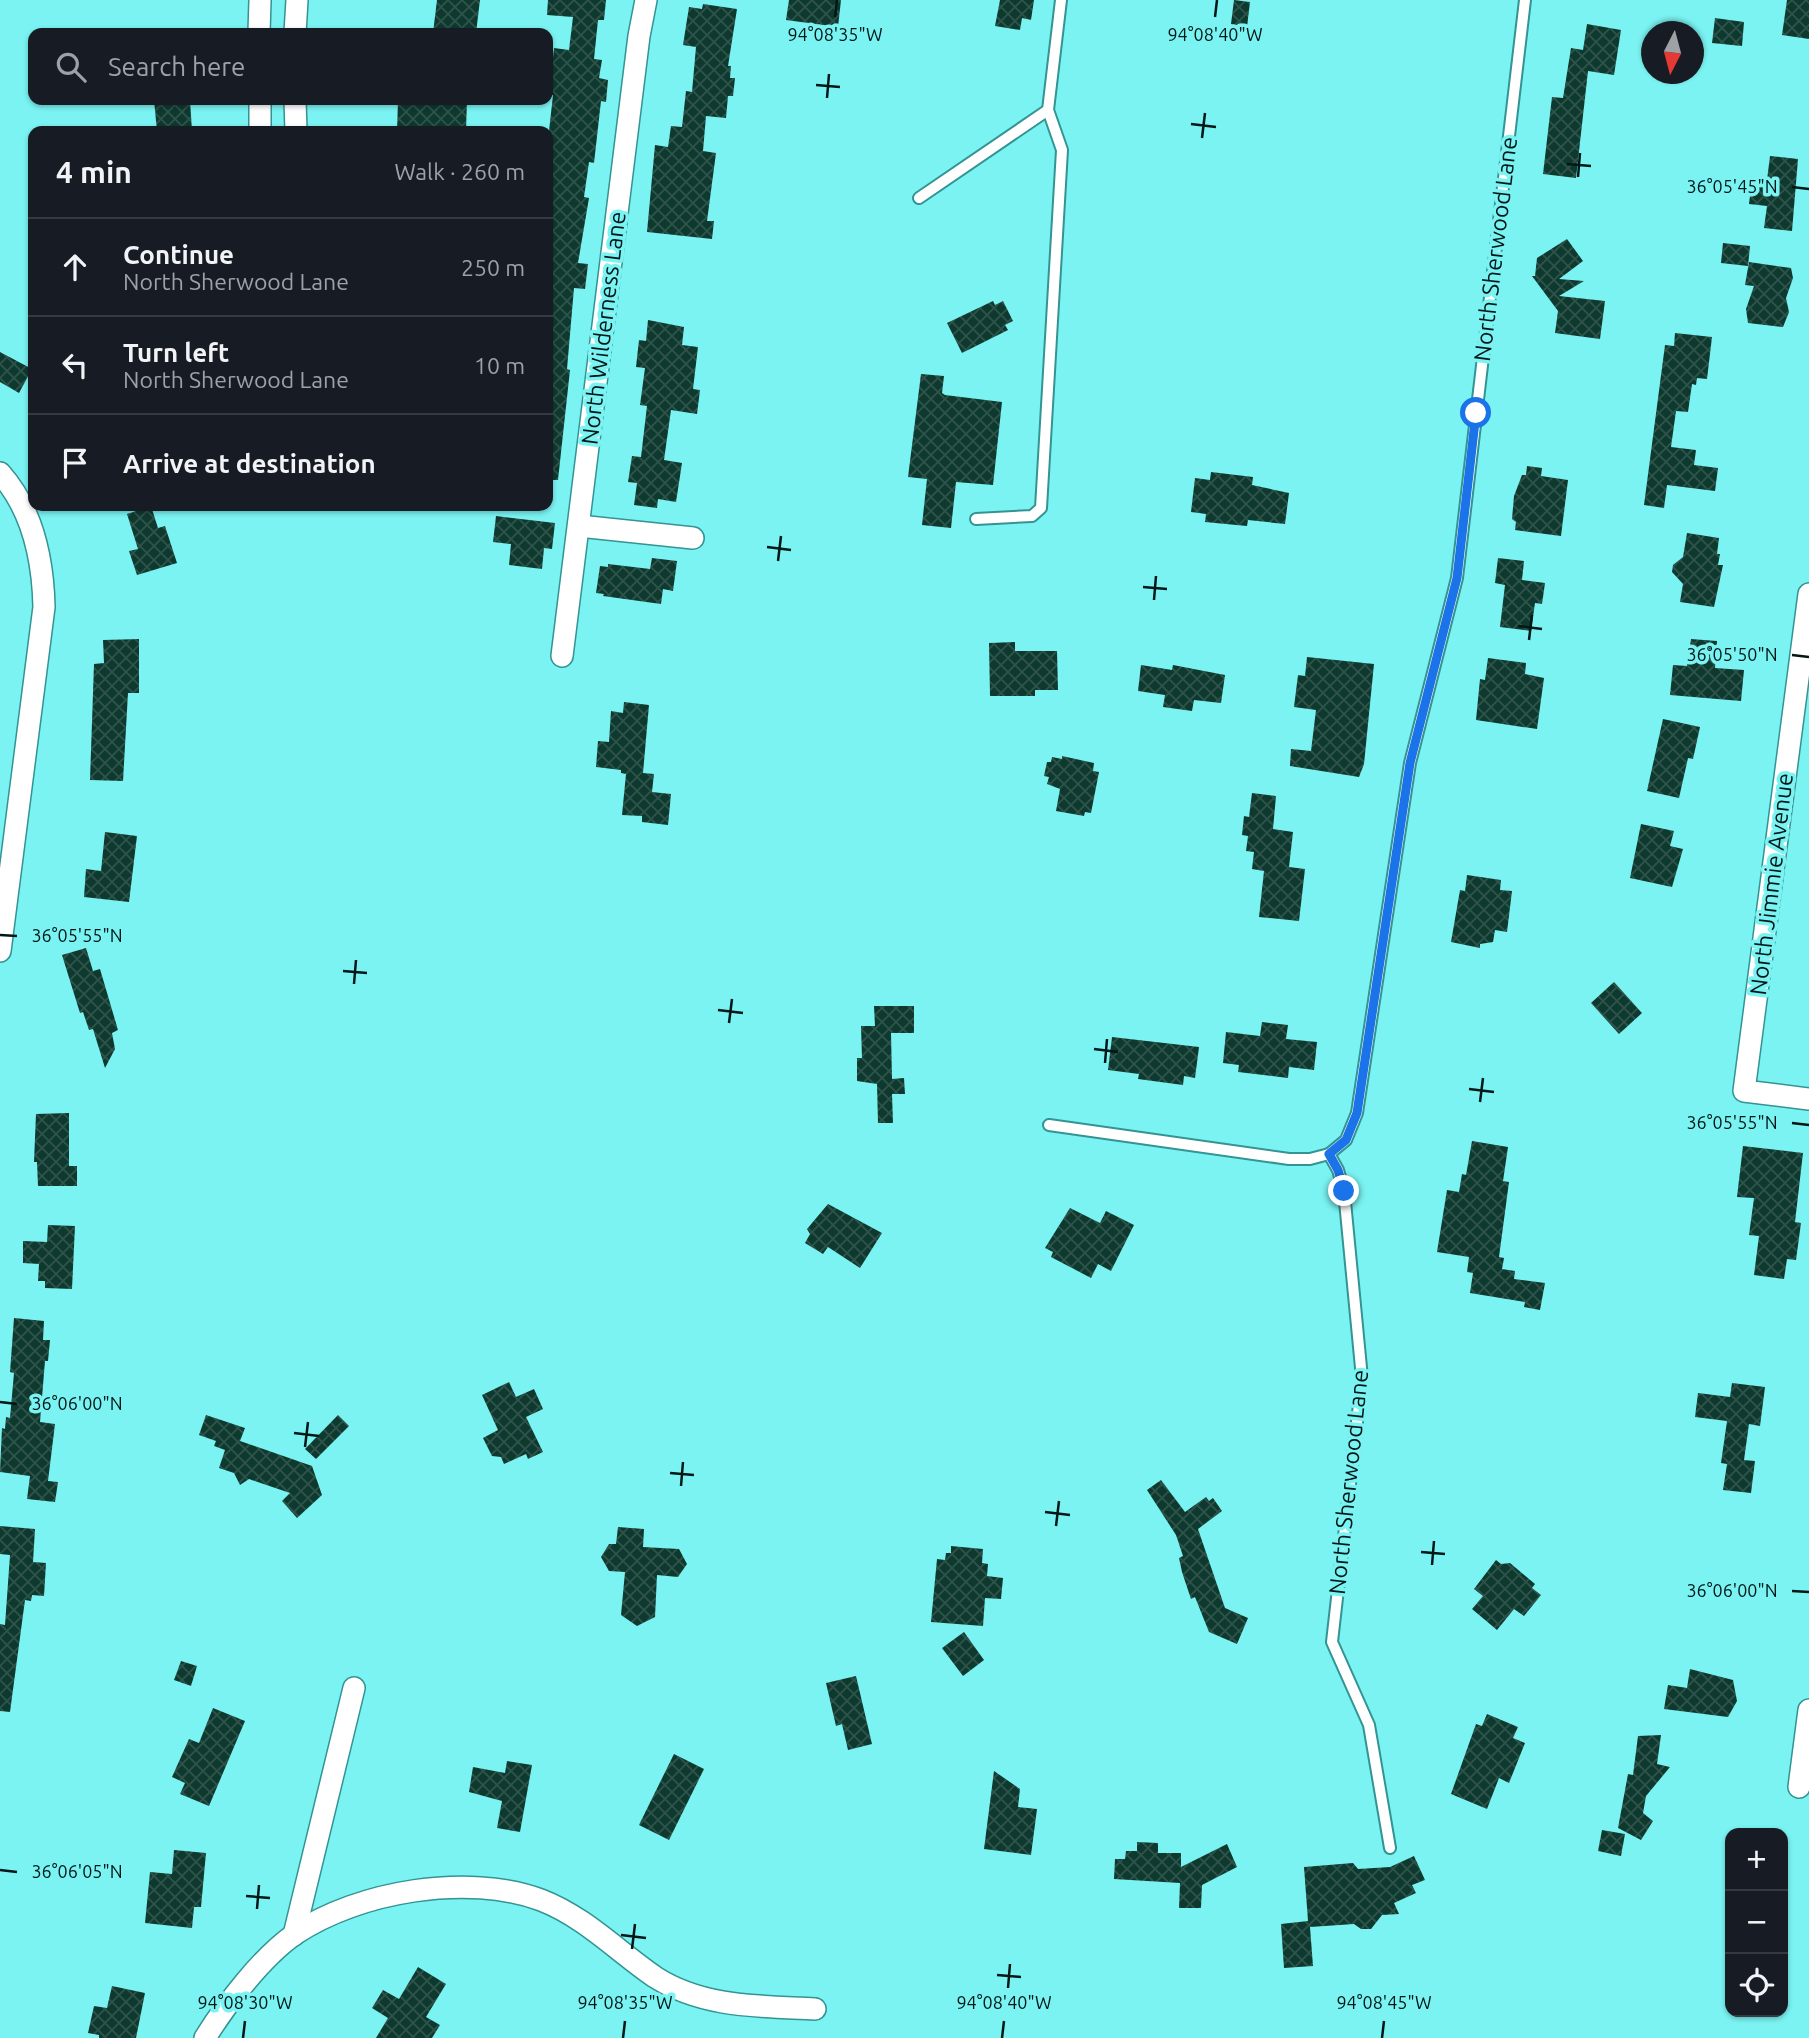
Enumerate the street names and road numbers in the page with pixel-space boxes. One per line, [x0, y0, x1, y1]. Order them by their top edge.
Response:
street label: North Sherwood Lane [1469, 135, 1521, 363]
street label: North Wilderness Lane [576, 210, 630, 446]
street label: North Jimmie Avenue [1745, 771, 1797, 997]
street label: North Sherwood Lane [1324, 1368, 1372, 1596]

